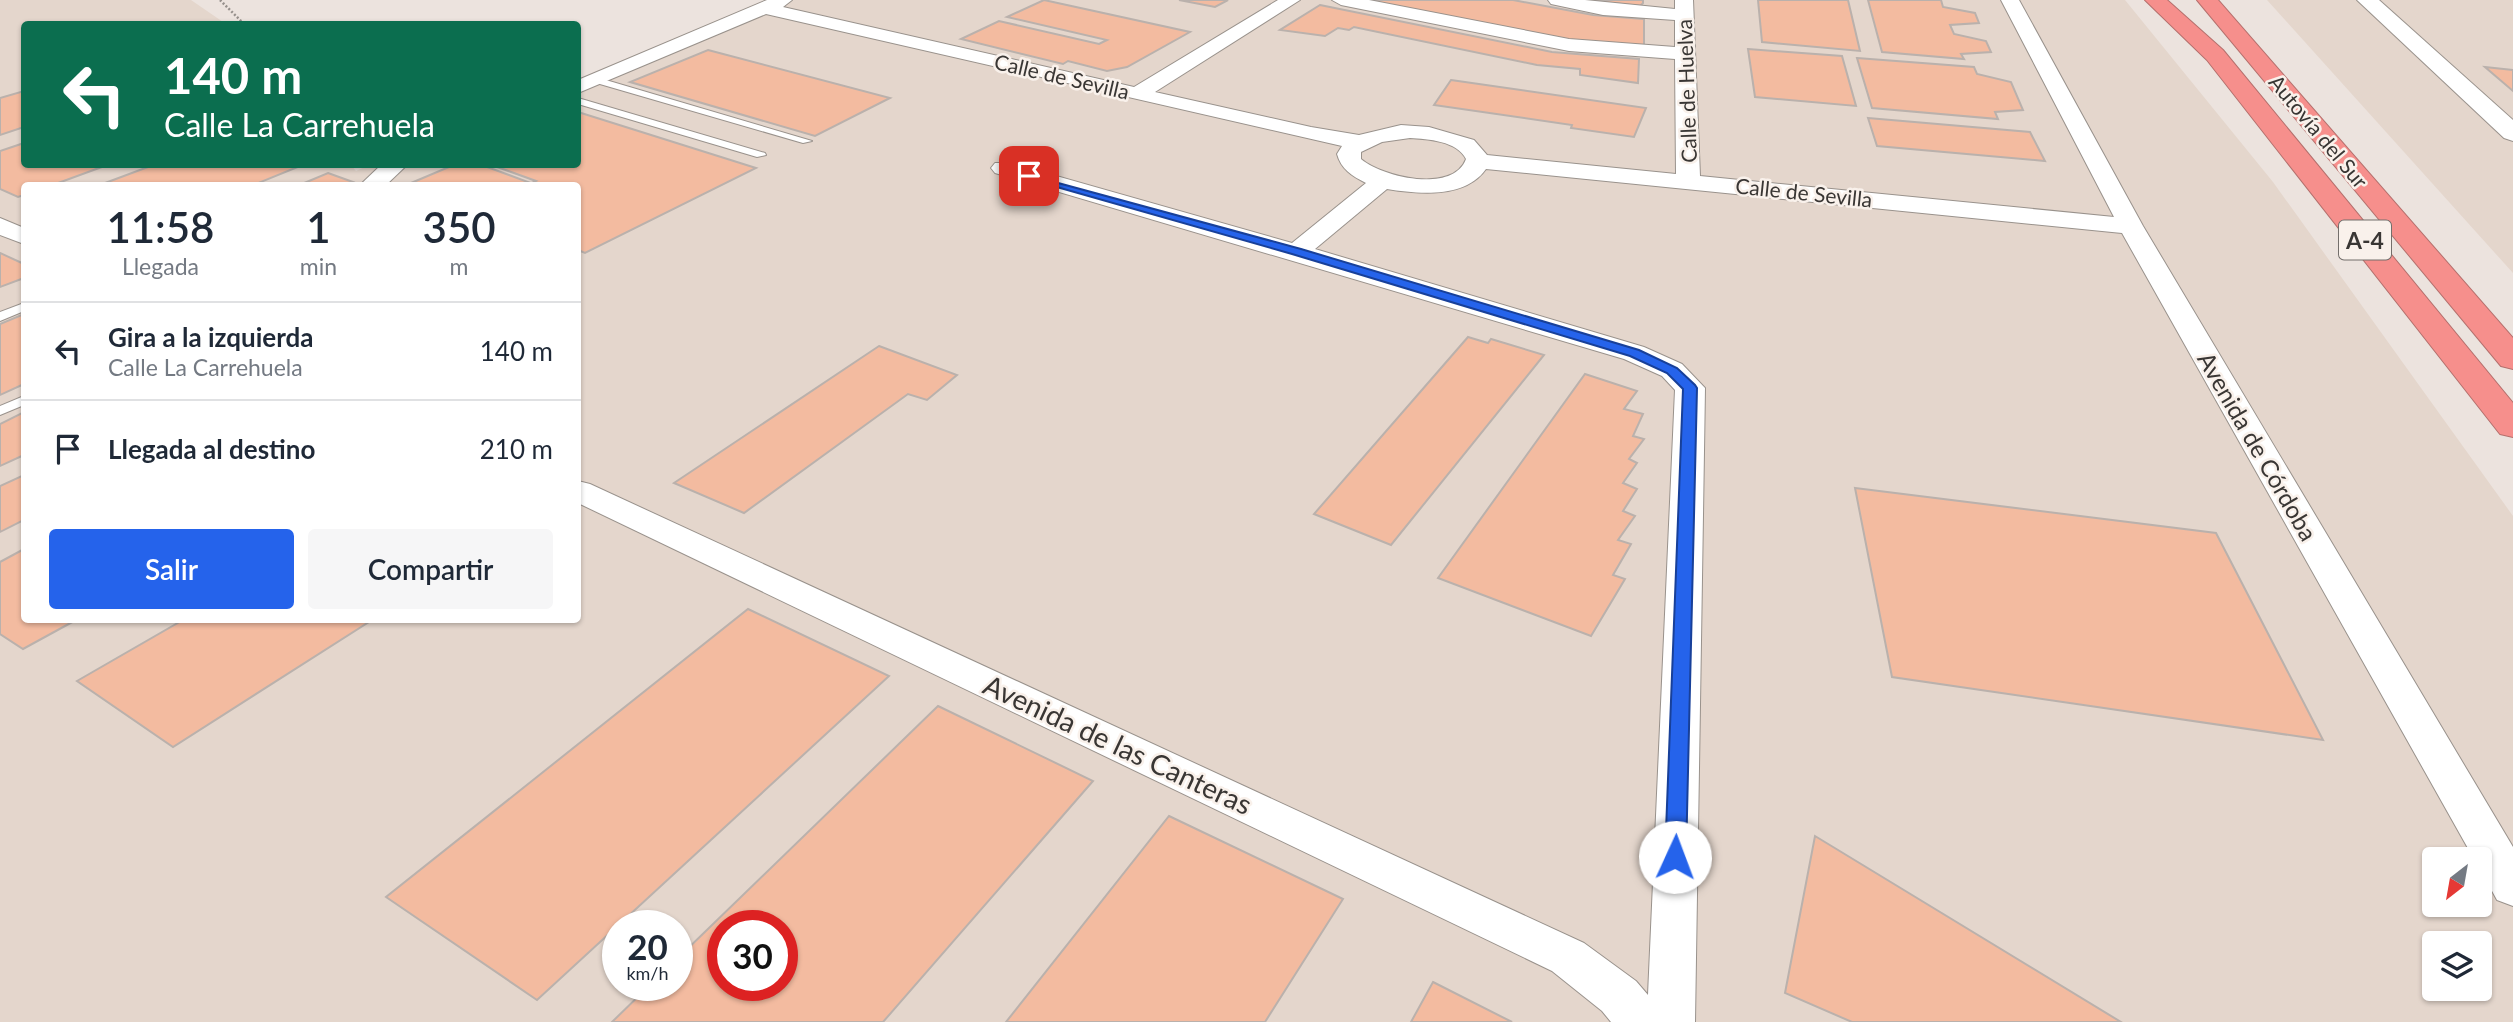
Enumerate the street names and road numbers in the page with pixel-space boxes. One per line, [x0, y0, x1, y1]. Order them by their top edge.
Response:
street label: Calle de Huelva [1671, 19, 1701, 163]
street label: Calle de Sevilla [992, 48, 1132, 104]
street label: Autovía del Sur [2264, 69, 2374, 193]
street label: Calle de Sevilla [1734, 172, 1874, 212]
road number: A-4 [2339, 220, 2391, 260]
street label: Avenida de Córdoba [2192, 347, 2324, 545]
street label: Avenida de las Canteras [978, 667, 1258, 821]

